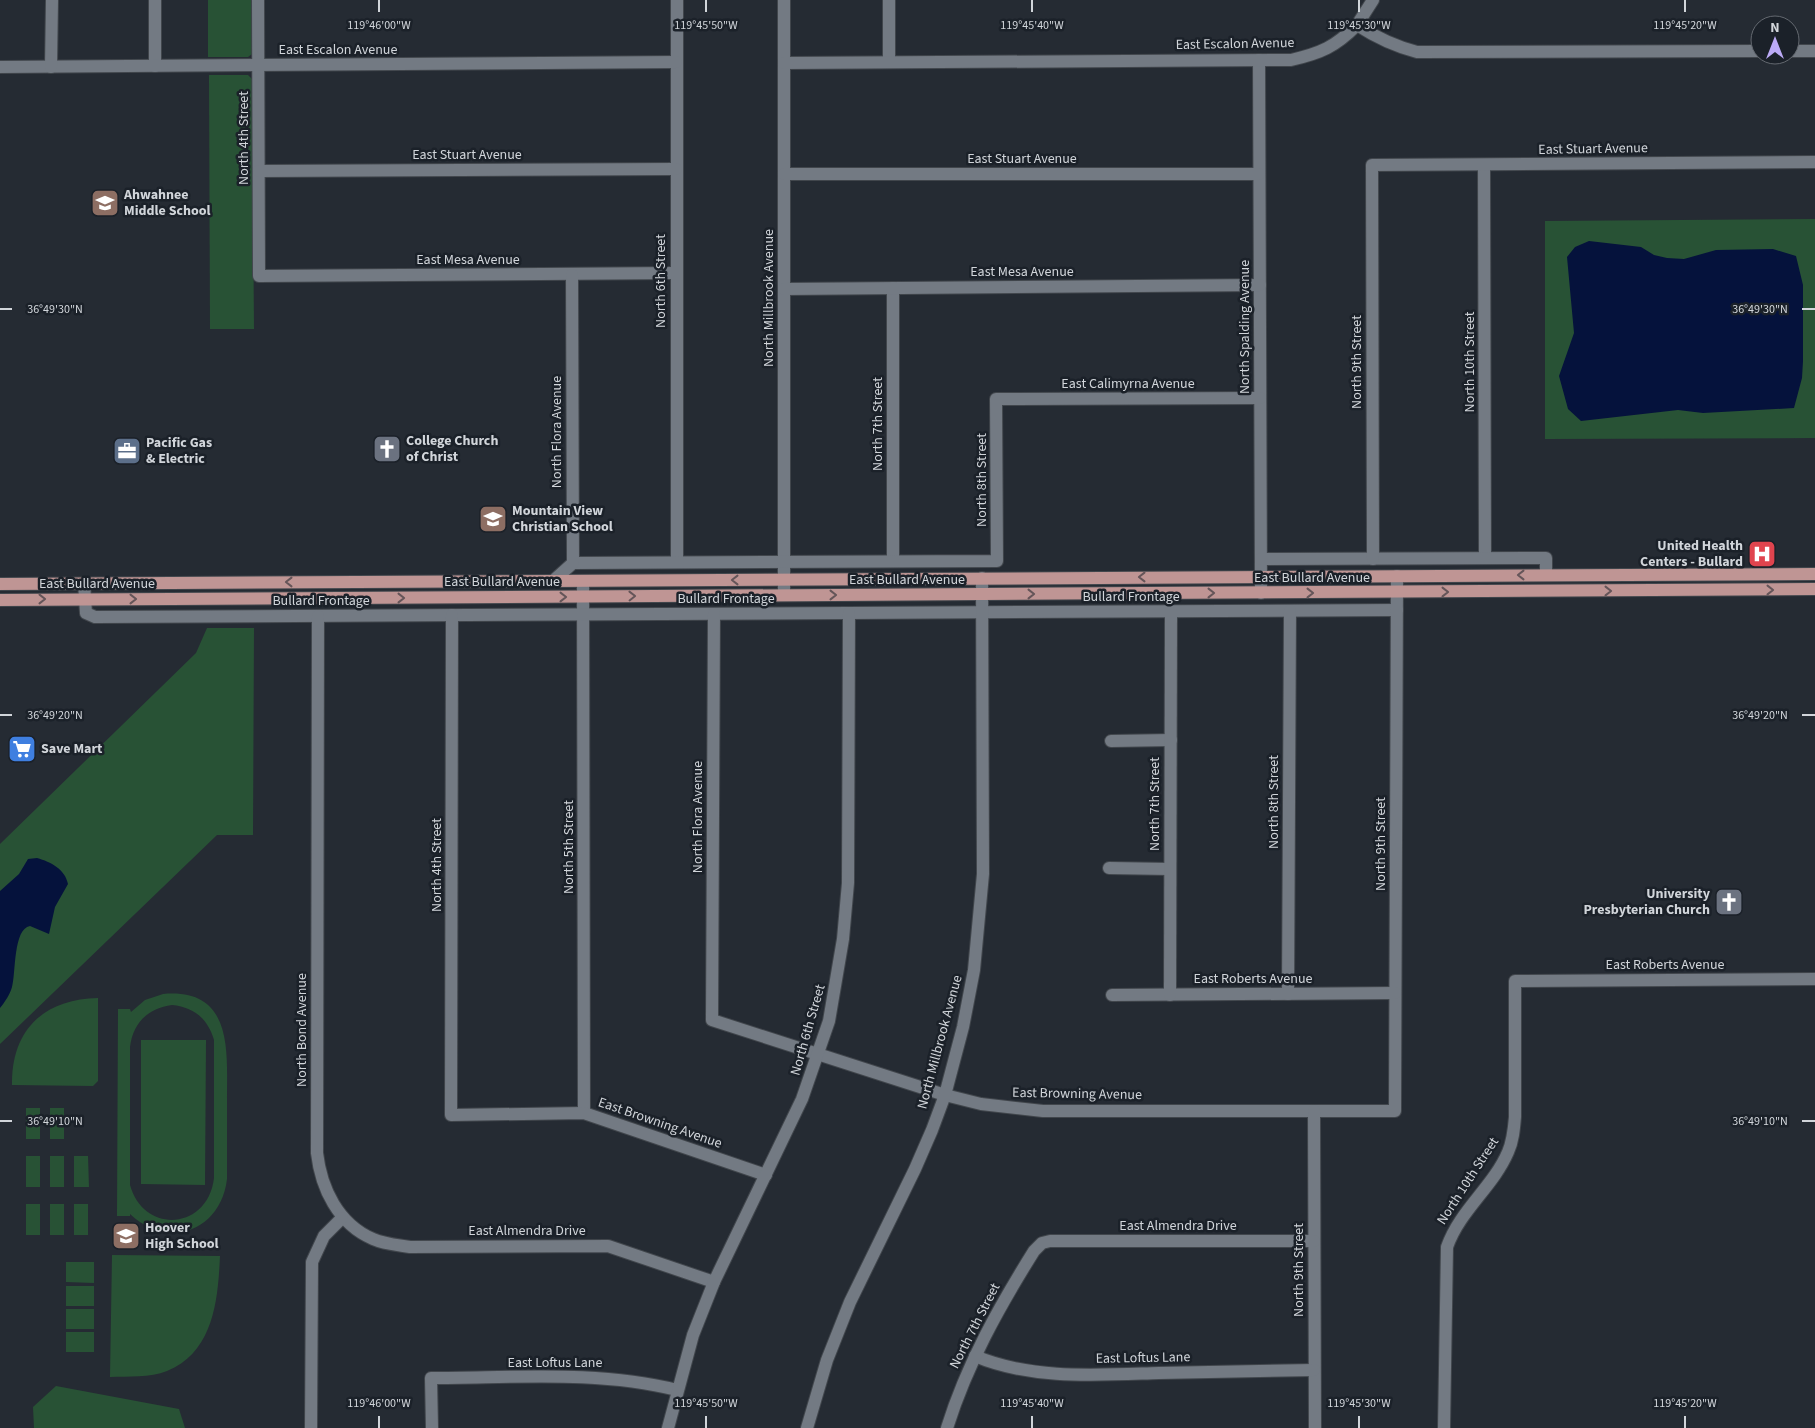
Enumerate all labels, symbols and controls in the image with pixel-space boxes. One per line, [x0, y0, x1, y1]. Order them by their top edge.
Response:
north arrow [1750, 15, 1800, 65]
text: 119°46'00"W [347, 17, 411, 34]
text: 119°45'50"W [674, 17, 738, 34]
text: 119°45'40"W [1000, 17, 1064, 34]
text: 119°45'30"W [1327, 17, 1391, 34]
text: 119°45'20"W [1653, 17, 1717, 34]
text: N [1770, 18, 1780, 38]
street label: East Escalon Avenue [1175, 33, 1295, 55]
street label: East Escalon Avenue [279, 40, 397, 60]
street label: North 4th Street [234, 91, 254, 185]
street label: East Stuart Avenue [1538, 138, 1648, 160]
street label: East Stuart Avenue [412, 145, 522, 165]
street label: East Stuart Avenue [967, 149, 1077, 169]
place label: Ahwahnee Middle School [123, 185, 211, 221]
school or university icon: Ahwahnee Middle School [90, 188, 120, 218]
street label: North Millbrook Avenue [759, 229, 779, 367]
street label: North 6th Street [651, 234, 671, 328]
street label: East Mesa Avenue [416, 250, 520, 270]
street label: North Spalding Avenue [1235, 260, 1255, 394]
street label: East Mesa Avenue [970, 262, 1074, 282]
text: 36°49'30"N [27, 301, 83, 318]
text: 36°49'30"N [1732, 301, 1788, 318]
street label: North 10th Street [1460, 311, 1480, 412]
street label: North 9th Street [1347, 315, 1367, 409]
street label: East Calimyrna Avenue [1061, 374, 1195, 394]
street label: North Flora Avenue [547, 376, 567, 488]
street label: North 7th Street [868, 377, 888, 471]
place label: College Church of Christ [406, 431, 498, 467]
place label: Pacific Gas & Electric [146, 433, 212, 469]
street label: North 8th Street [972, 433, 992, 527]
church icon: College Church of Christ [372, 434, 402, 464]
office icon: Pacific Gas & Electric [112, 436, 142, 466]
place label: Mountain View Christian School [512, 501, 613, 537]
school or university icon: Mountain View Christian School [478, 504, 508, 534]
place label: United Health Centers - Bullard [1640, 536, 1743, 572]
hospital icon: United Health Centers - Bullard [1747, 539, 1777, 569]
street label: East Bullard Avenue [1254, 568, 1370, 588]
street label: East Bullard Avenue [849, 570, 965, 590]
one-way arrow [1517, 570, 1525, 580]
street label: East Bullard Avenue [444, 572, 560, 592]
one-way arrow [1138, 572, 1146, 582]
street label: East Bullard Avenue [39, 574, 155, 594]
one-way arrow [731, 575, 739, 585]
one-way arrow [285, 577, 293, 587]
one-way arrow [1767, 584, 1775, 595]
one-way arrow [1604, 586, 1612, 596]
street label: Bullard Frontage [1082, 587, 1180, 607]
one-way arrow [1442, 587, 1450, 597]
one-way arrow [1207, 588, 1215, 598]
one-way arrow [1306, 588, 1314, 598]
street label: Bullard Frontage [677, 589, 775, 609]
one-way arrow [1027, 589, 1035, 600]
one-way arrow [830, 590, 837, 600]
street label: Bullard Frontage [272, 591, 370, 611]
one-way arrow [628, 591, 636, 602]
one-way arrow [560, 592, 567, 602]
one-way arrow [397, 593, 405, 603]
one-way arrow [38, 594, 46, 604]
one-way arrow [130, 594, 137, 604]
text: 36°49'20"N [27, 707, 83, 724]
text: 36°49'20"N [1732, 707, 1788, 724]
supermarket icon: Save Mart [7, 734, 37, 764]
place label: Save Mart [41, 739, 103, 759]
street label: North 8th Street [1264, 755, 1284, 849]
street label: North 7th Street [1145, 757, 1165, 851]
street label: North Flora Avenue [688, 761, 708, 873]
street label: North 9th Street [1371, 797, 1391, 891]
street label: North 5th Street [559, 800, 579, 894]
street label: North 4th Street [427, 818, 447, 912]
place label: University Presbyterian Church [1584, 884, 1711, 920]
church icon: University Presbyterian Church [1714, 887, 1744, 917]
street label: East Roberts Avenue [1606, 955, 1725, 975]
street label: East Roberts Avenue [1194, 969, 1313, 989]
street label: North Bond Avenue [292, 973, 312, 1087]
street label: North Millbrook Avenue [912, 973, 968, 1111]
street label: North 6th Street [785, 982, 831, 1078]
street label: East Browning Avenue [1012, 1083, 1142, 1105]
street label: East Browning Avenue [595, 1092, 725, 1154]
text: 36°49'10"N [27, 1113, 83, 1130]
text: 36°49'10"N [1732, 1113, 1788, 1130]
street label: North 10th Street [1432, 1133, 1504, 1229]
street label: East Almendra Drive [1119, 1216, 1237, 1236]
place label: Hoover High School [145, 1218, 218, 1254]
school or university icon: Hoover High School [111, 1221, 141, 1251]
street label: East Almendra Drive [468, 1221, 586, 1241]
street label: North 9th Street [1289, 1223, 1309, 1317]
street label: North 7th Street [945, 1279, 1005, 1372]
street label: East Loftus Lane [1095, 1347, 1191, 1369]
street label: East Loftus Lane [508, 1353, 602, 1373]
text: 119°46'00"W [347, 1395, 411, 1412]
text: 119°45'50"W [674, 1395, 738, 1412]
text: 119°45'40"W [1000, 1395, 1064, 1412]
text: 119°45'30"W [1327, 1395, 1391, 1412]
text: 119°45'20"W [1653, 1395, 1717, 1412]

